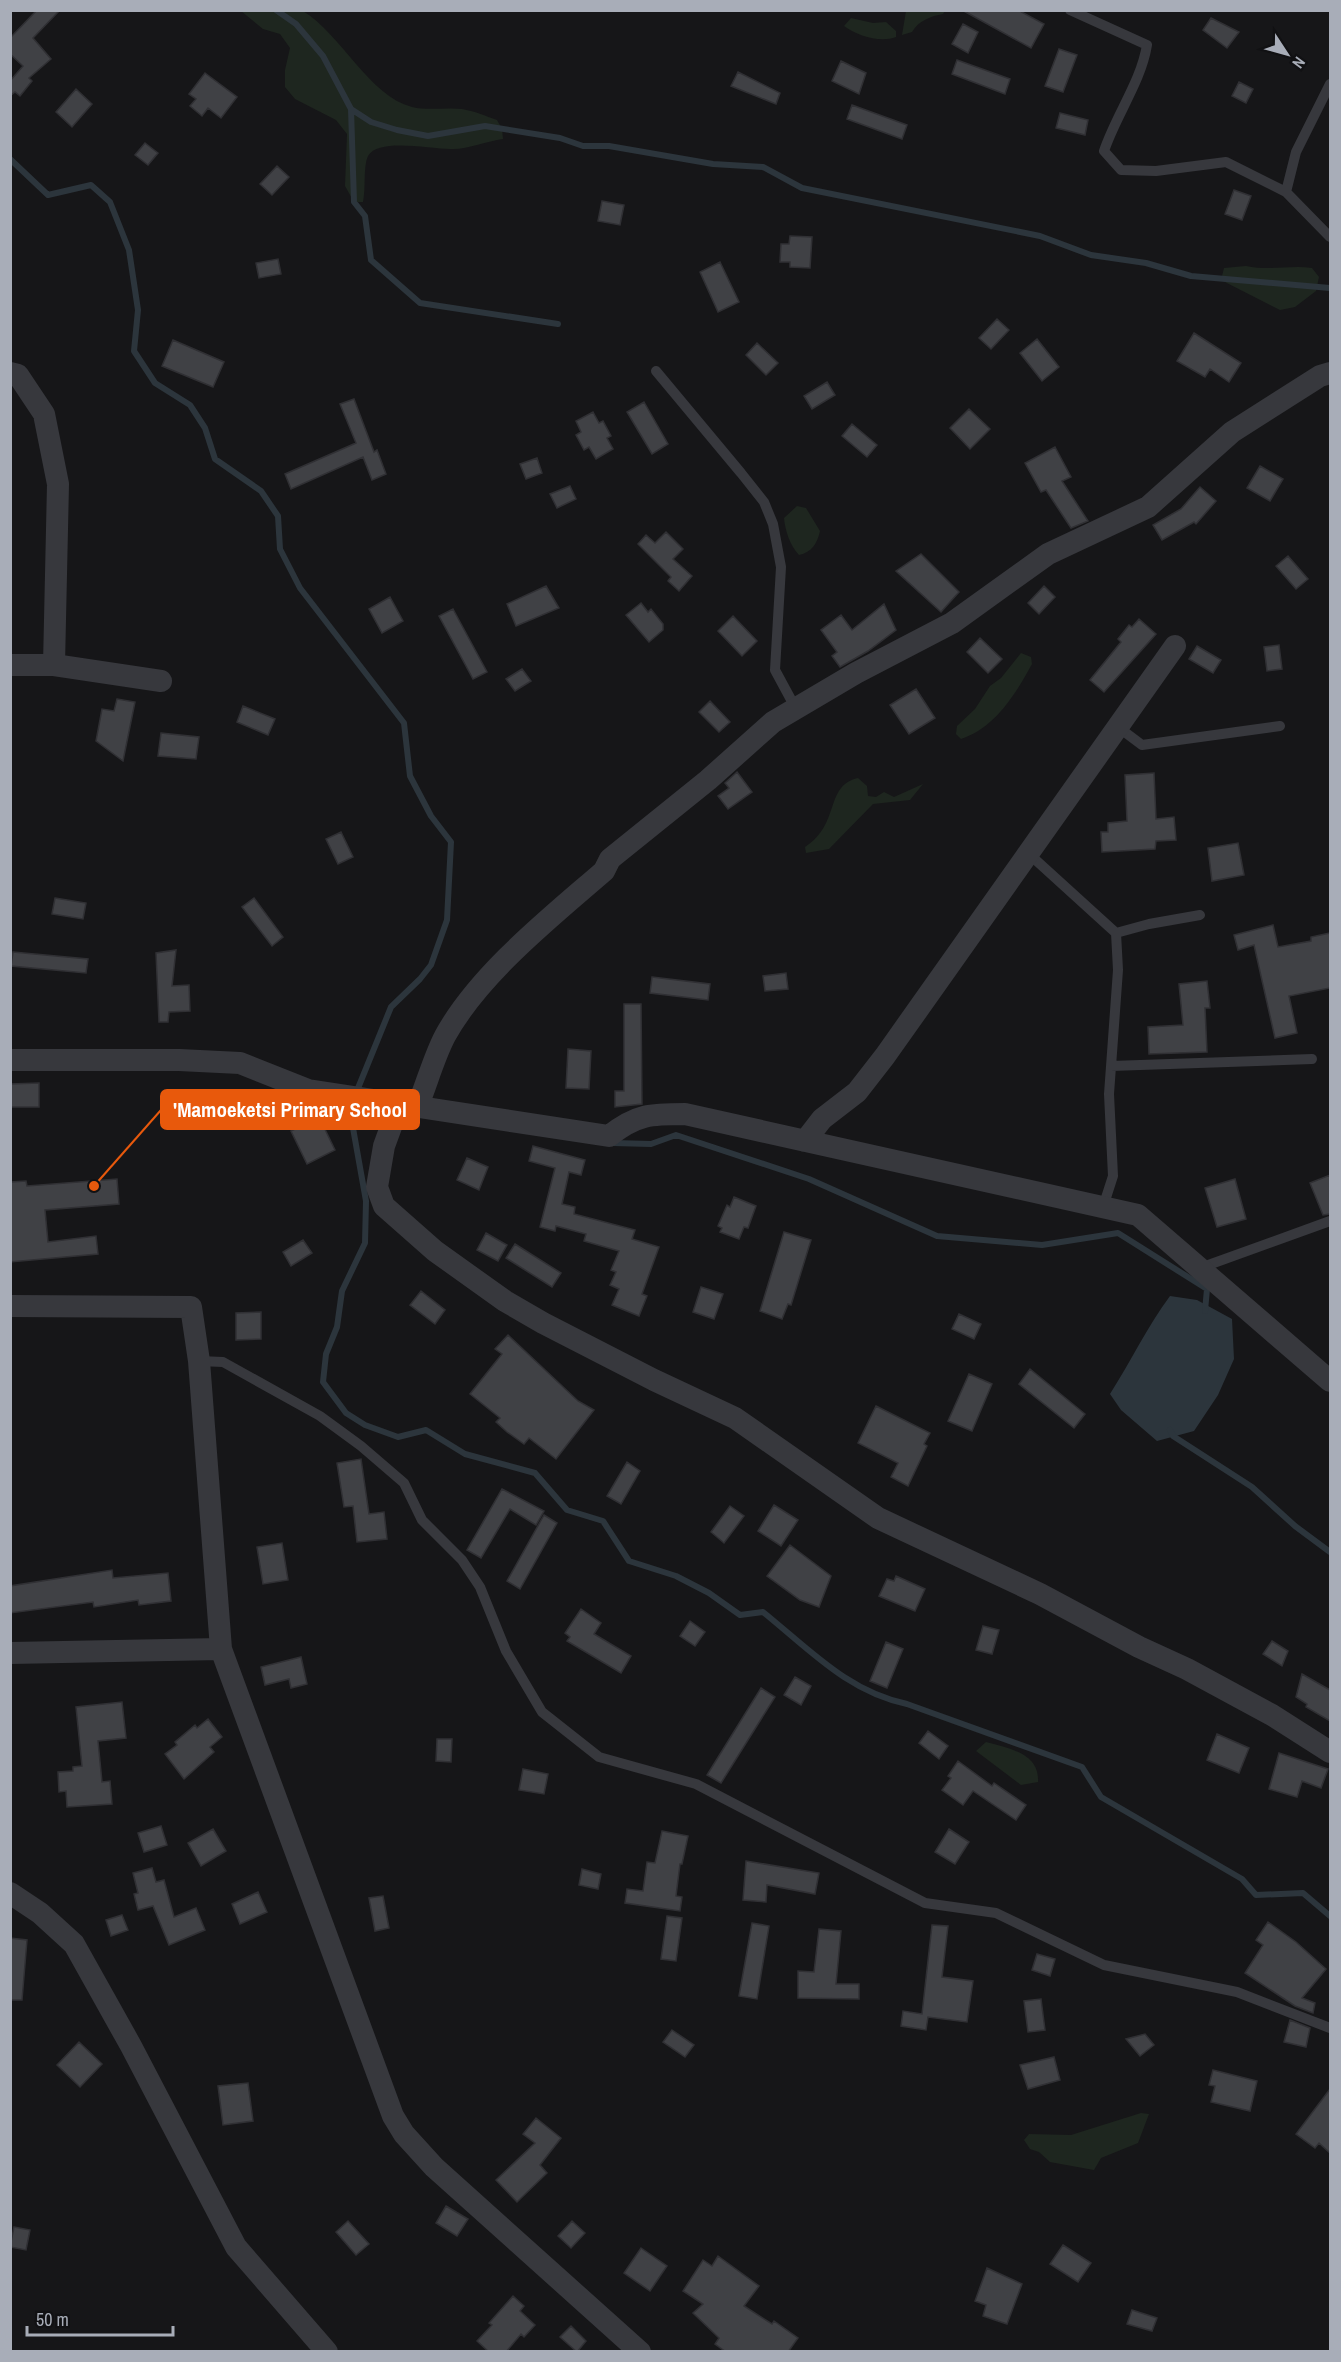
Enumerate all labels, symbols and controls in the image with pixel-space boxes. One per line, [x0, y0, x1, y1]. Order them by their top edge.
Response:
north arrow [1257, 24, 1317, 84]
text: N [1287, 53, 1311, 73]
callout: 'Mamoeketsi Primary School [161, 1090, 419, 1129]
text: 'Mamoeketsi Primary School [173, 1095, 407, 1124]
scale bar [27, 2299, 172, 2337]
text: 50 m [36, 2307, 69, 2332]

